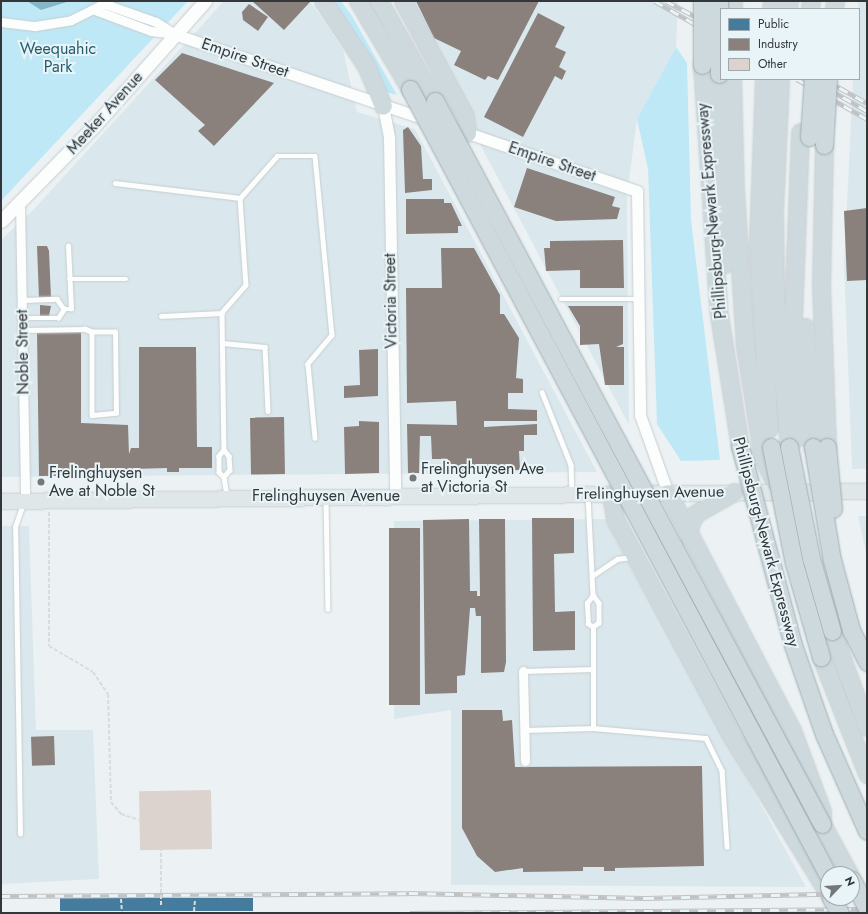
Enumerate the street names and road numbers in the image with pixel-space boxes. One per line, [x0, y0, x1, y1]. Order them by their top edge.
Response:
street label: Empire Street [199, 34, 291, 82]
street label: Meeker Avenue [63, 68, 147, 158]
street label: Phillipsburg-Newark Expressway [693, 102, 731, 320]
street label: Empire Street [506, 138, 598, 186]
street label: Victoria Street [381, 253, 401, 349]
street label: Noble Street [13, 309, 33, 395]
street label: Phillipsburg-Newark Expressway [729, 435, 803, 649]
street label: Frelinghuysen Avenue [576, 482, 724, 504]
street label: Frelinghuysen Avenue [252, 486, 400, 506]

